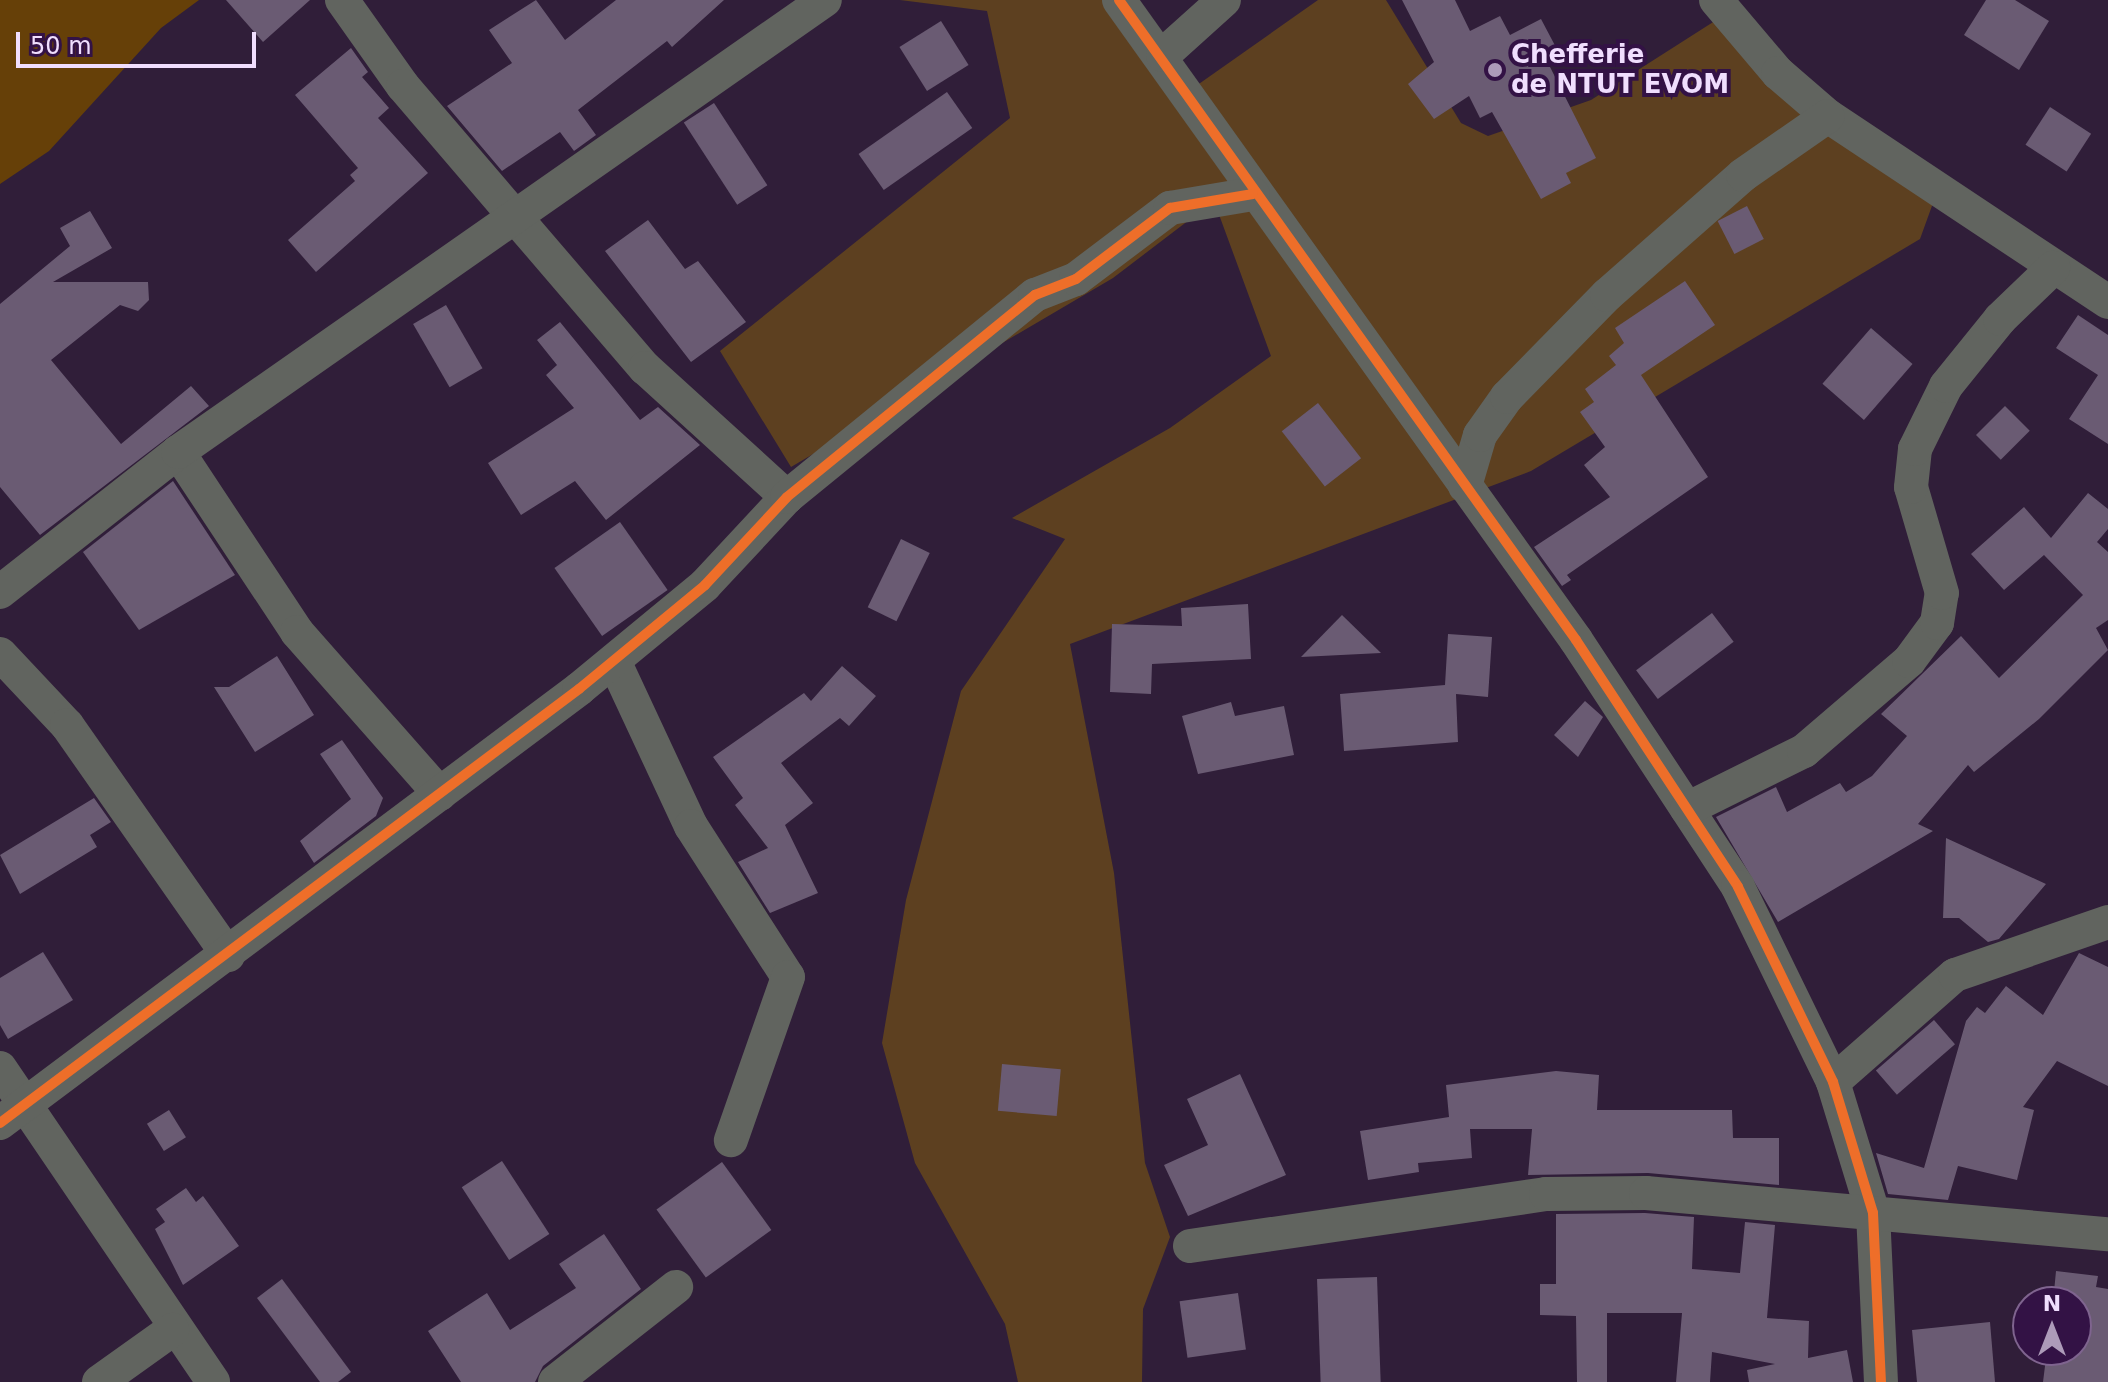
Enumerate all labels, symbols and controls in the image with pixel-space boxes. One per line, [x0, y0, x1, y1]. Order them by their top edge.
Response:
scale bar [20, 16, 260, 66]
text: 50 m [30, 32, 92, 60]
place label: Chefferie de NTUT EVOM [1511, 39, 1729, 100]
marker: Chefferie de NTUT EVOM [1486, 61, 1504, 79]
north arrow [2012, 1286, 2092, 1366]
text: N [2043, 1291, 2061, 1316]

